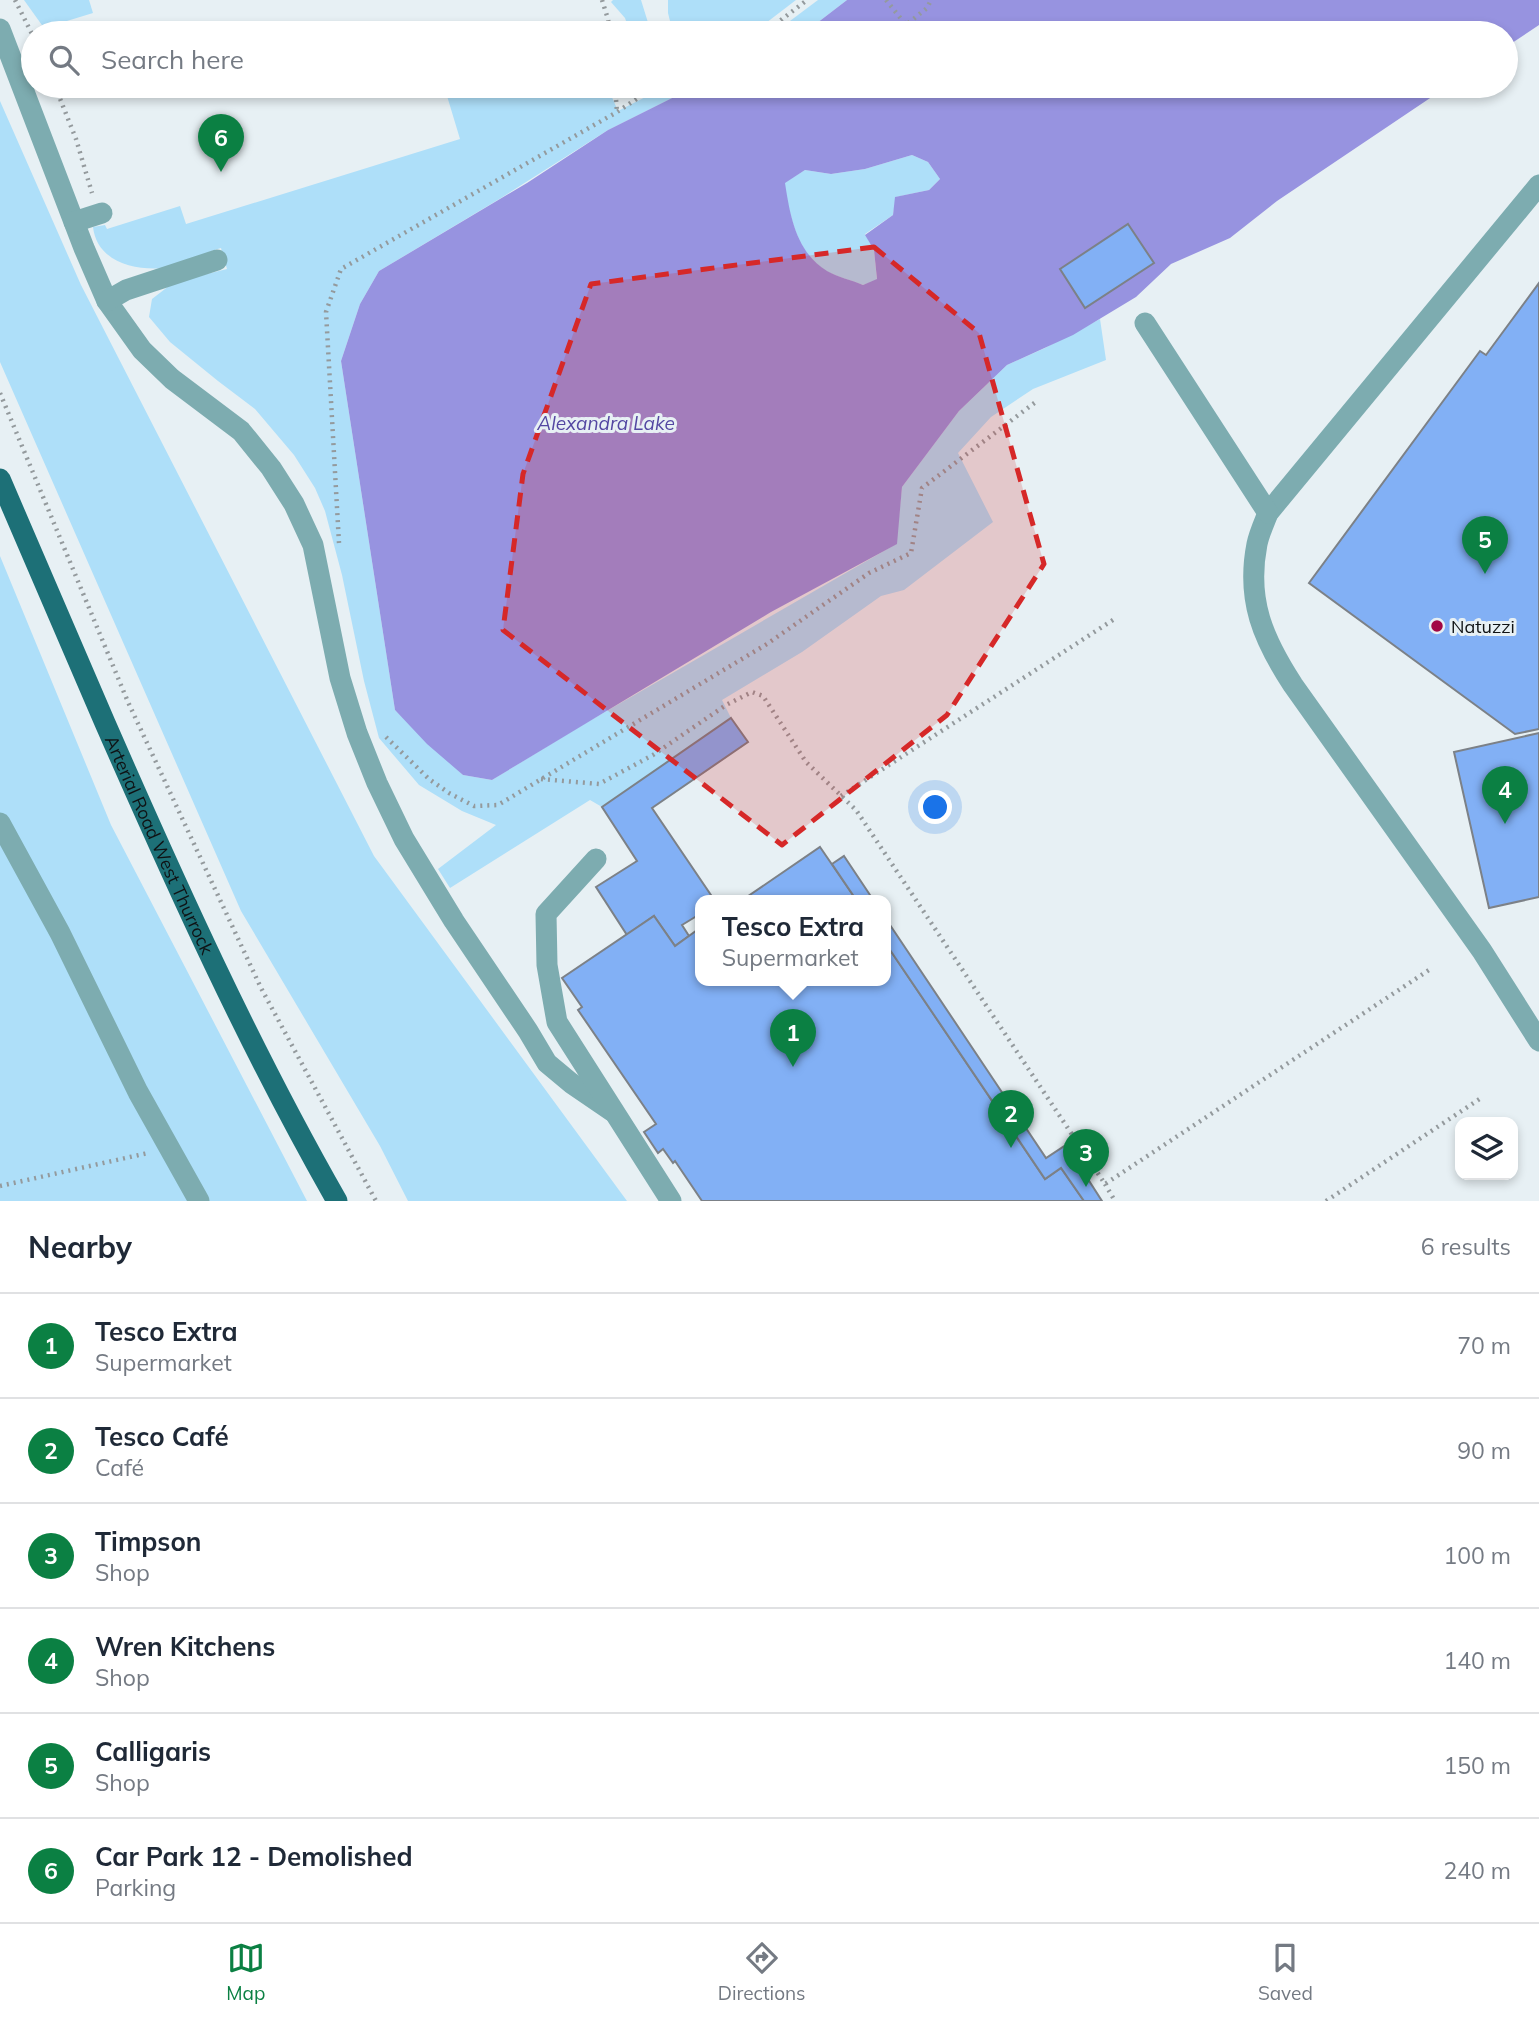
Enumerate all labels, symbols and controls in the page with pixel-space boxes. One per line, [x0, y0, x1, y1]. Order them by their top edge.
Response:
search box [21, 21, 1518, 98]
icon: search [45, 41, 83, 79]
text: Search here [101, 43, 244, 76]
pin: 6 [198, 114, 244, 172]
water label: Alexandra Lake [536, 411, 675, 435]
pin: 5 [1462, 516, 1508, 574]
place label: Natuzzi [1451, 615, 1515, 638]
marker: Natuzzi [1429, 618, 1445, 634]
street label: Arterial Road West Thurrock [100, 732, 220, 958]
pin: 4 [1482, 766, 1528, 824]
your location [918, 790, 952, 824]
popup [695, 895, 891, 986]
text: Tesco Extra [722, 910, 864, 943]
text: Supermarket [722, 943, 858, 972]
pin: 1 [770, 1009, 816, 1067]
pin: 2 [988, 1090, 1034, 1148]
map controls [1455, 1117, 1518, 1180]
button: layers [1455, 1117, 1518, 1180]
pin: 3 [1063, 1129, 1109, 1187]
text: Nearby [28, 1228, 132, 1266]
text: 6 results [1421, 1232, 1511, 1261]
text: Tesco Extra [95, 1315, 238, 1348]
text: 1 [44, 1331, 58, 1360]
text: 70 m [1457, 1331, 1511, 1360]
text: Supermarket [95, 1348, 232, 1377]
text: Tesco Café [95, 1420, 229, 1453]
text: 2 [44, 1436, 58, 1465]
text: 90 m [1457, 1436, 1511, 1465]
text: Café [95, 1453, 144, 1482]
text: Timpson [95, 1525, 201, 1558]
text: 3 [44, 1541, 58, 1570]
text: 100 m [1443, 1541, 1511, 1570]
text: Shop [95, 1558, 150, 1587]
text: Wren Kitchens [95, 1630, 275, 1663]
text: 4 [44, 1646, 58, 1675]
text: 140 m [1443, 1646, 1511, 1675]
text: Shop [95, 1663, 150, 1692]
text: Calligaris [95, 1735, 211, 1768]
text: 5 [44, 1751, 58, 1780]
text: 150 m [1443, 1751, 1511, 1780]
text: Shop [95, 1768, 150, 1797]
text: Car Park 12 - Demolished [95, 1840, 413, 1873]
text: 6 [44, 1856, 58, 1885]
text: 240 m [1443, 1856, 1511, 1885]
text: Parking [95, 1873, 176, 1902]
tab: Map [226, 1939, 265, 2005]
tab: Directions [718, 1939, 806, 2005]
tab: Saved [1258, 1939, 1313, 2005]

